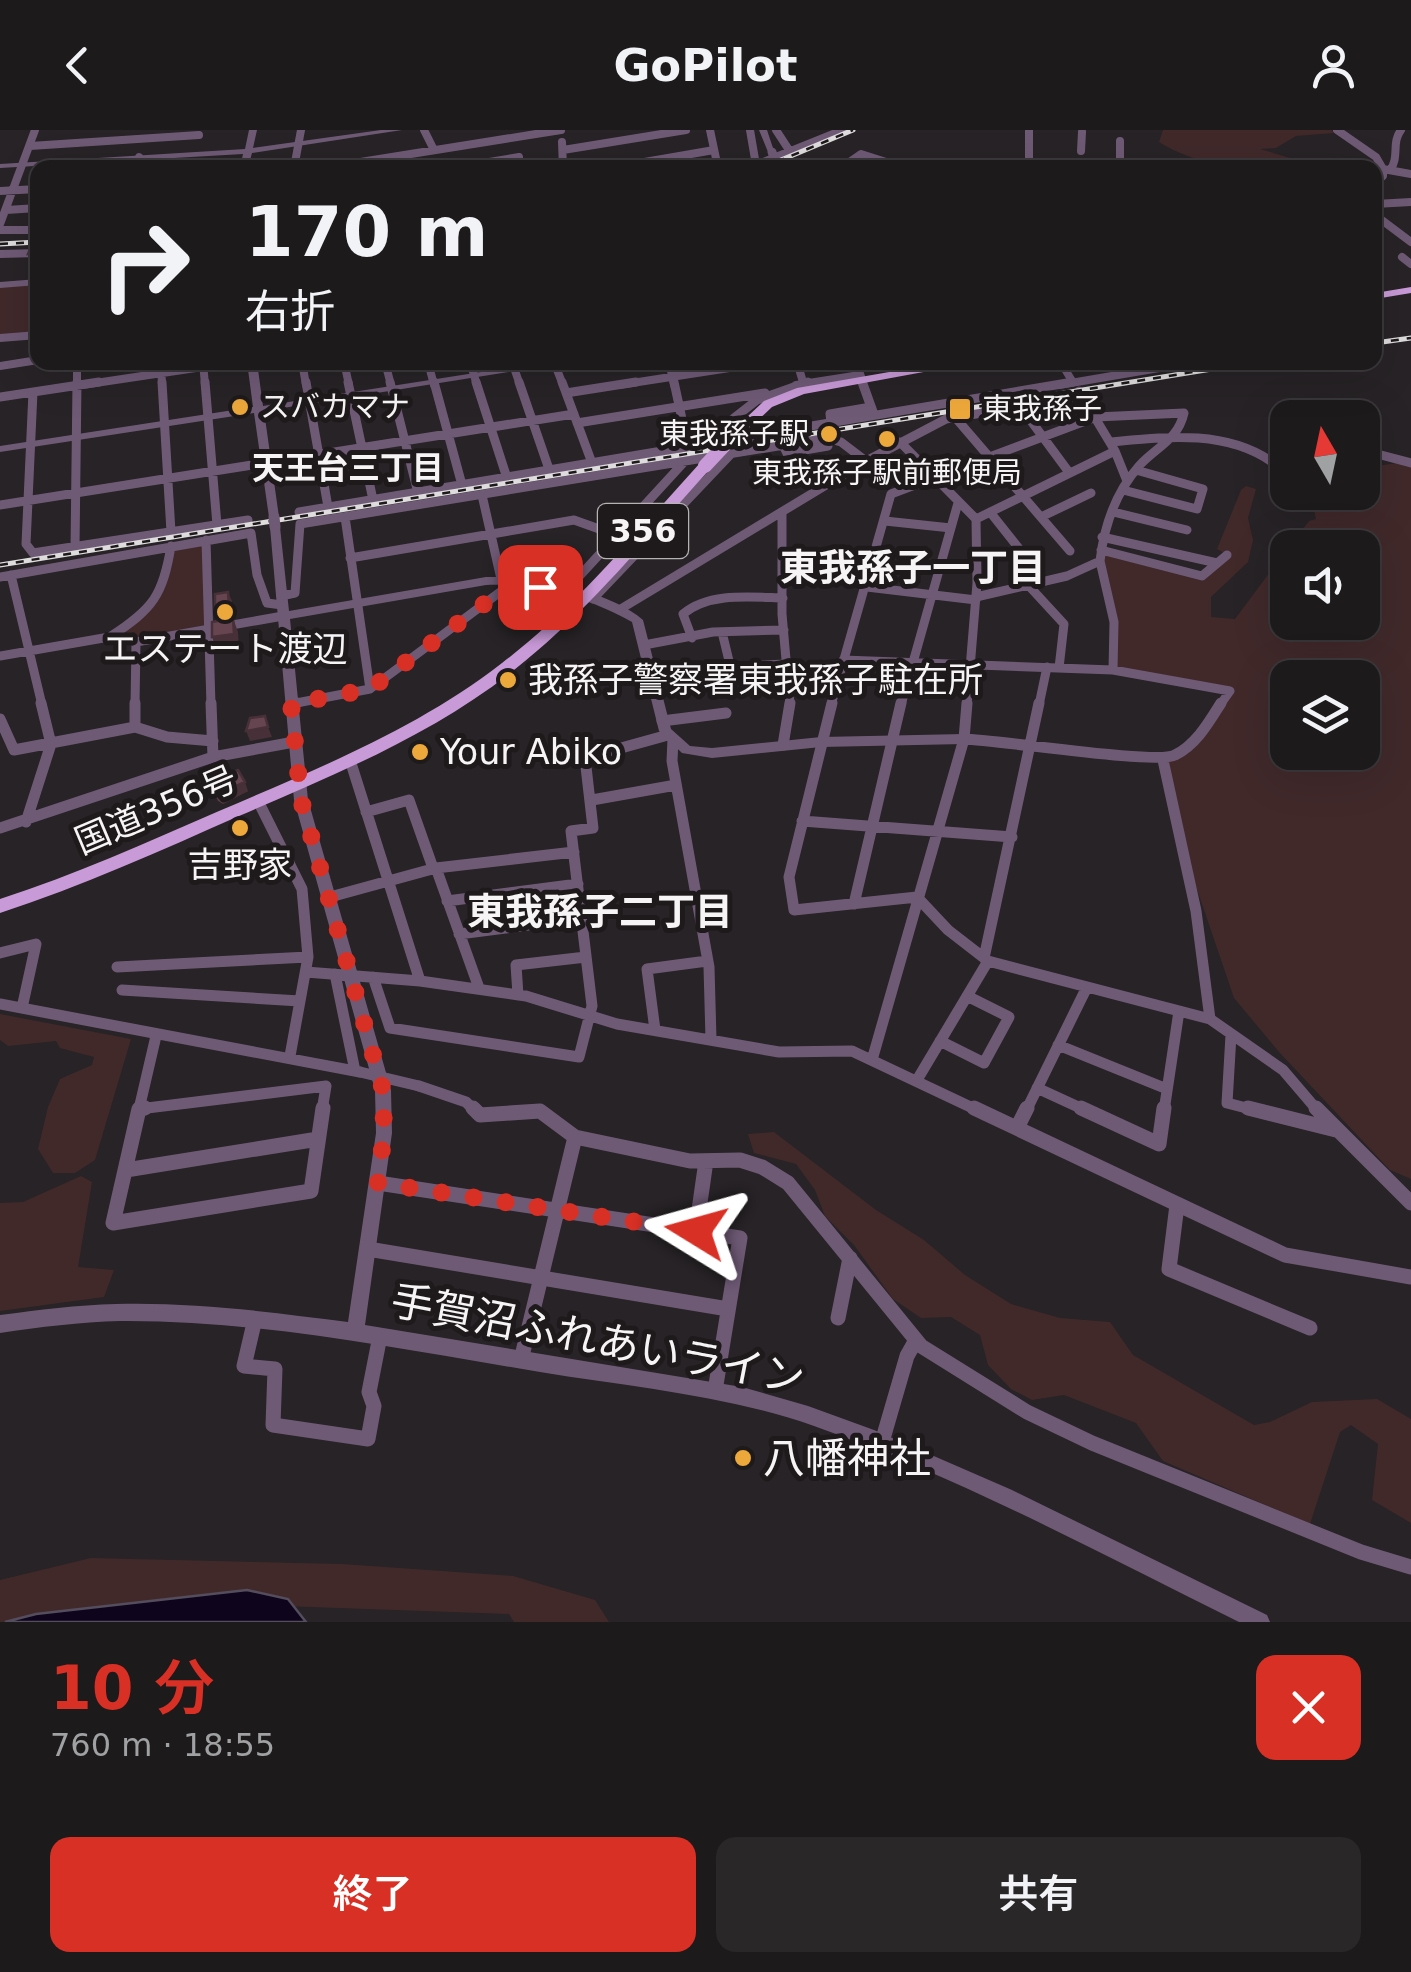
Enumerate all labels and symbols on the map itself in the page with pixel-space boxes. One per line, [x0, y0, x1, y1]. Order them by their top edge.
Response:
place label: スバカマナ [260, 389, 410, 424]
place label: 東我孫子 [982, 391, 1102, 426]
marker: スバカマナ [229, 396, 251, 418]
marker: 東我孫子 [947, 396, 973, 422]
north arrow [1270, 400, 1380, 510]
place label: 東我孫子駅 [659, 416, 809, 451]
marker: 東我孫子駅 [818, 423, 840, 445]
marker: 東我孫子駅前郵便局 [876, 428, 898, 450]
district label: 天王台三丁目 [252, 449, 444, 487]
place label: 東我孫子駅前郵便局 [752, 455, 1022, 490]
road number: 356 [598, 504, 688, 558]
pin [498, 545, 583, 630]
district label: 東我孫子一丁目 [780, 546, 1046, 590]
marker: エステート渡辺 [214, 601, 236, 623]
place label: エステート渡辺 [102, 629, 348, 669]
place label: 我孫子警察署東我孫子駐在所 [528, 660, 983, 700]
marker: 我孫子警察署東我孫子駐在所 [497, 669, 519, 691]
place label: Your Abiko [439, 732, 622, 772]
marker: Your Abiko [409, 741, 431, 763]
street label: 国道356号 [69, 758, 243, 862]
marker: 吉野家 [229, 817, 251, 839]
place label: 吉野家 [187, 845, 293, 885]
district label: 東我孫子二丁目 [467, 890, 733, 934]
position arrow [644, 1179, 748, 1283]
street label: 手賀沼ふれあいライン [387, 1275, 809, 1404]
place label: 八幡神社 [763, 1434, 931, 1483]
marker: 八幡神社 [732, 1447, 754, 1469]

